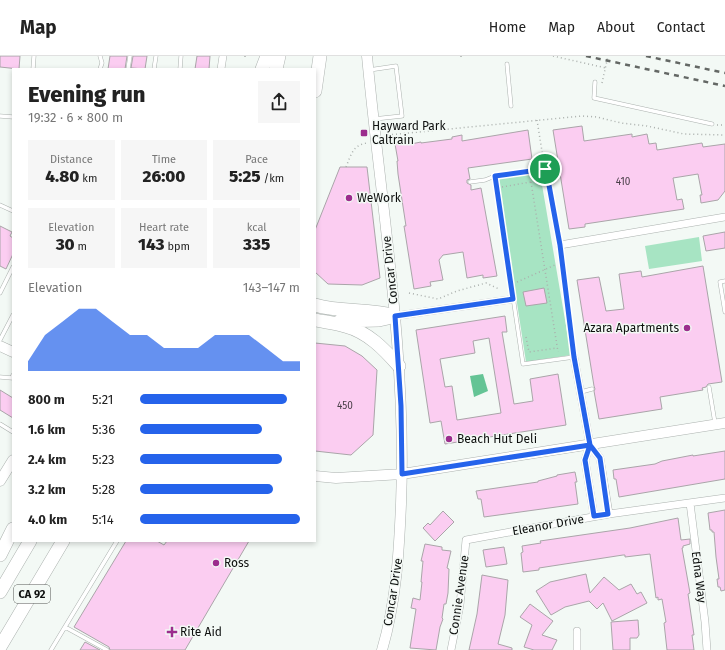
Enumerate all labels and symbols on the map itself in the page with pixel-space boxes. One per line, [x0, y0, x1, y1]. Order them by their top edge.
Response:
place label: Hayward Park Caltrain [372, 119, 447, 147]
marker: Hayward Park Caltrain [359, 128, 369, 138]
pin [528, 152, 562, 186]
house number: 410 [616, 176, 631, 188]
place label: WeWork [357, 191, 402, 205]
marker: WeWork [344, 193, 354, 203]
street label: Concar Drive [379, 235, 401, 305]
place label: Azara Apartments [583, 321, 679, 335]
marker: Azara Apartments [682, 323, 692, 333]
house number: 450 [337, 400, 353, 412]
place label: Beach Hut Deli [457, 432, 537, 446]
marker: Beach Hut Deli [444, 434, 454, 444]
street label: Eleanor Drive [511, 512, 585, 538]
street label: Edna Way [689, 550, 709, 604]
street label: Connie Avenue [446, 554, 472, 636]
place label: Ross [224, 556, 250, 570]
street label: Concar Drive [381, 557, 405, 627]
marker: Ross [211, 558, 221, 568]
road number: CA 92 [14, 585, 50, 603]
place label: Rite Aid [180, 625, 222, 639]
marker: Rite Aid [167, 627, 177, 637]

